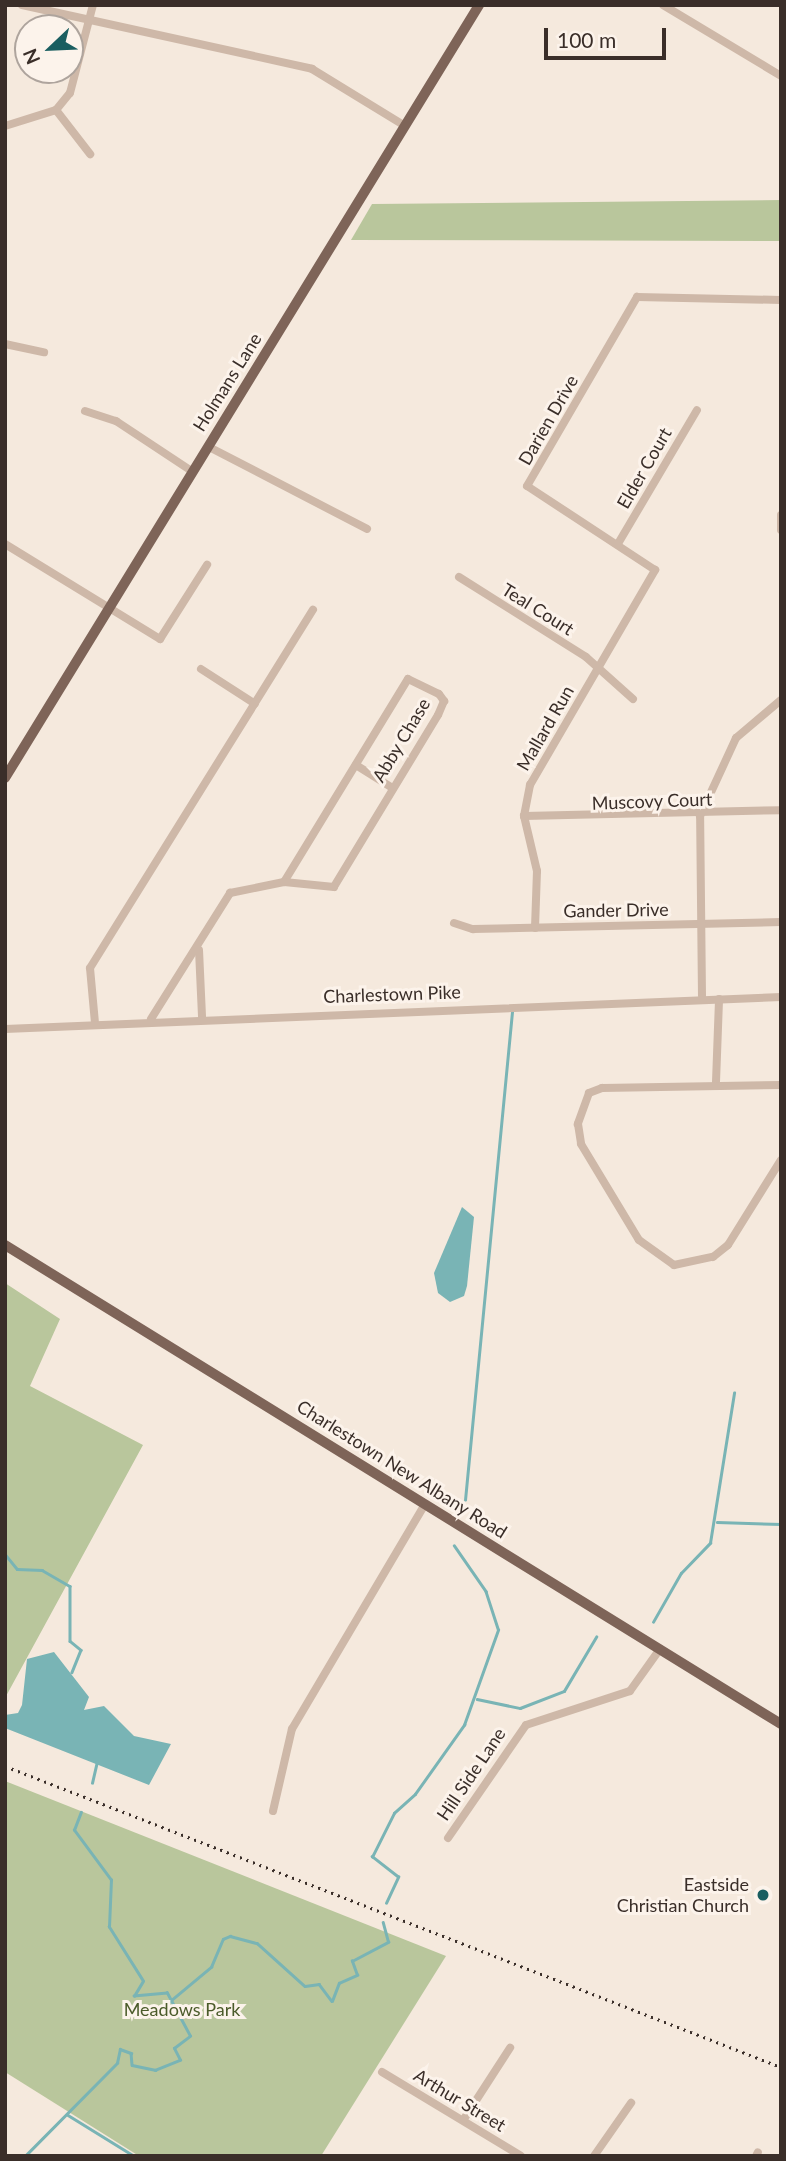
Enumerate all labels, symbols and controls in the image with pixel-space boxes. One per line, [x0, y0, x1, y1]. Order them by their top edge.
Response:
north arrow [14, 14, 84, 84]
scale bar [548, 14, 670, 58]
text: 100 m [557, 27, 616, 52]
text: N [18, 45, 44, 68]
street label: Holmans Lane [188, 329, 266, 435]
street label: Darien Drive [514, 371, 582, 469]
street label: Elder Court [612, 423, 676, 513]
street label: Teal Court [498, 578, 578, 640]
street label: Mallard Run [512, 682, 578, 774]
street label: Abby Chase [367, 694, 435, 786]
street label: Muscovy Court [591, 788, 713, 814]
street label: Gander Drive [563, 898, 669, 922]
street label: Charlestown Pike [323, 981, 461, 1007]
street label: Charlestown New Albany Road [292, 1395, 512, 1543]
street label: Hill Side Lane [432, 1724, 510, 1824]
place label: Eastside Christian Church [617, 1874, 749, 1916]
marker: Eastside Christian Church [755, 1887, 771, 1903]
park label: Meadows Park [124, 1998, 240, 2020]
street label: Arthur Street [410, 2064, 510, 2136]

